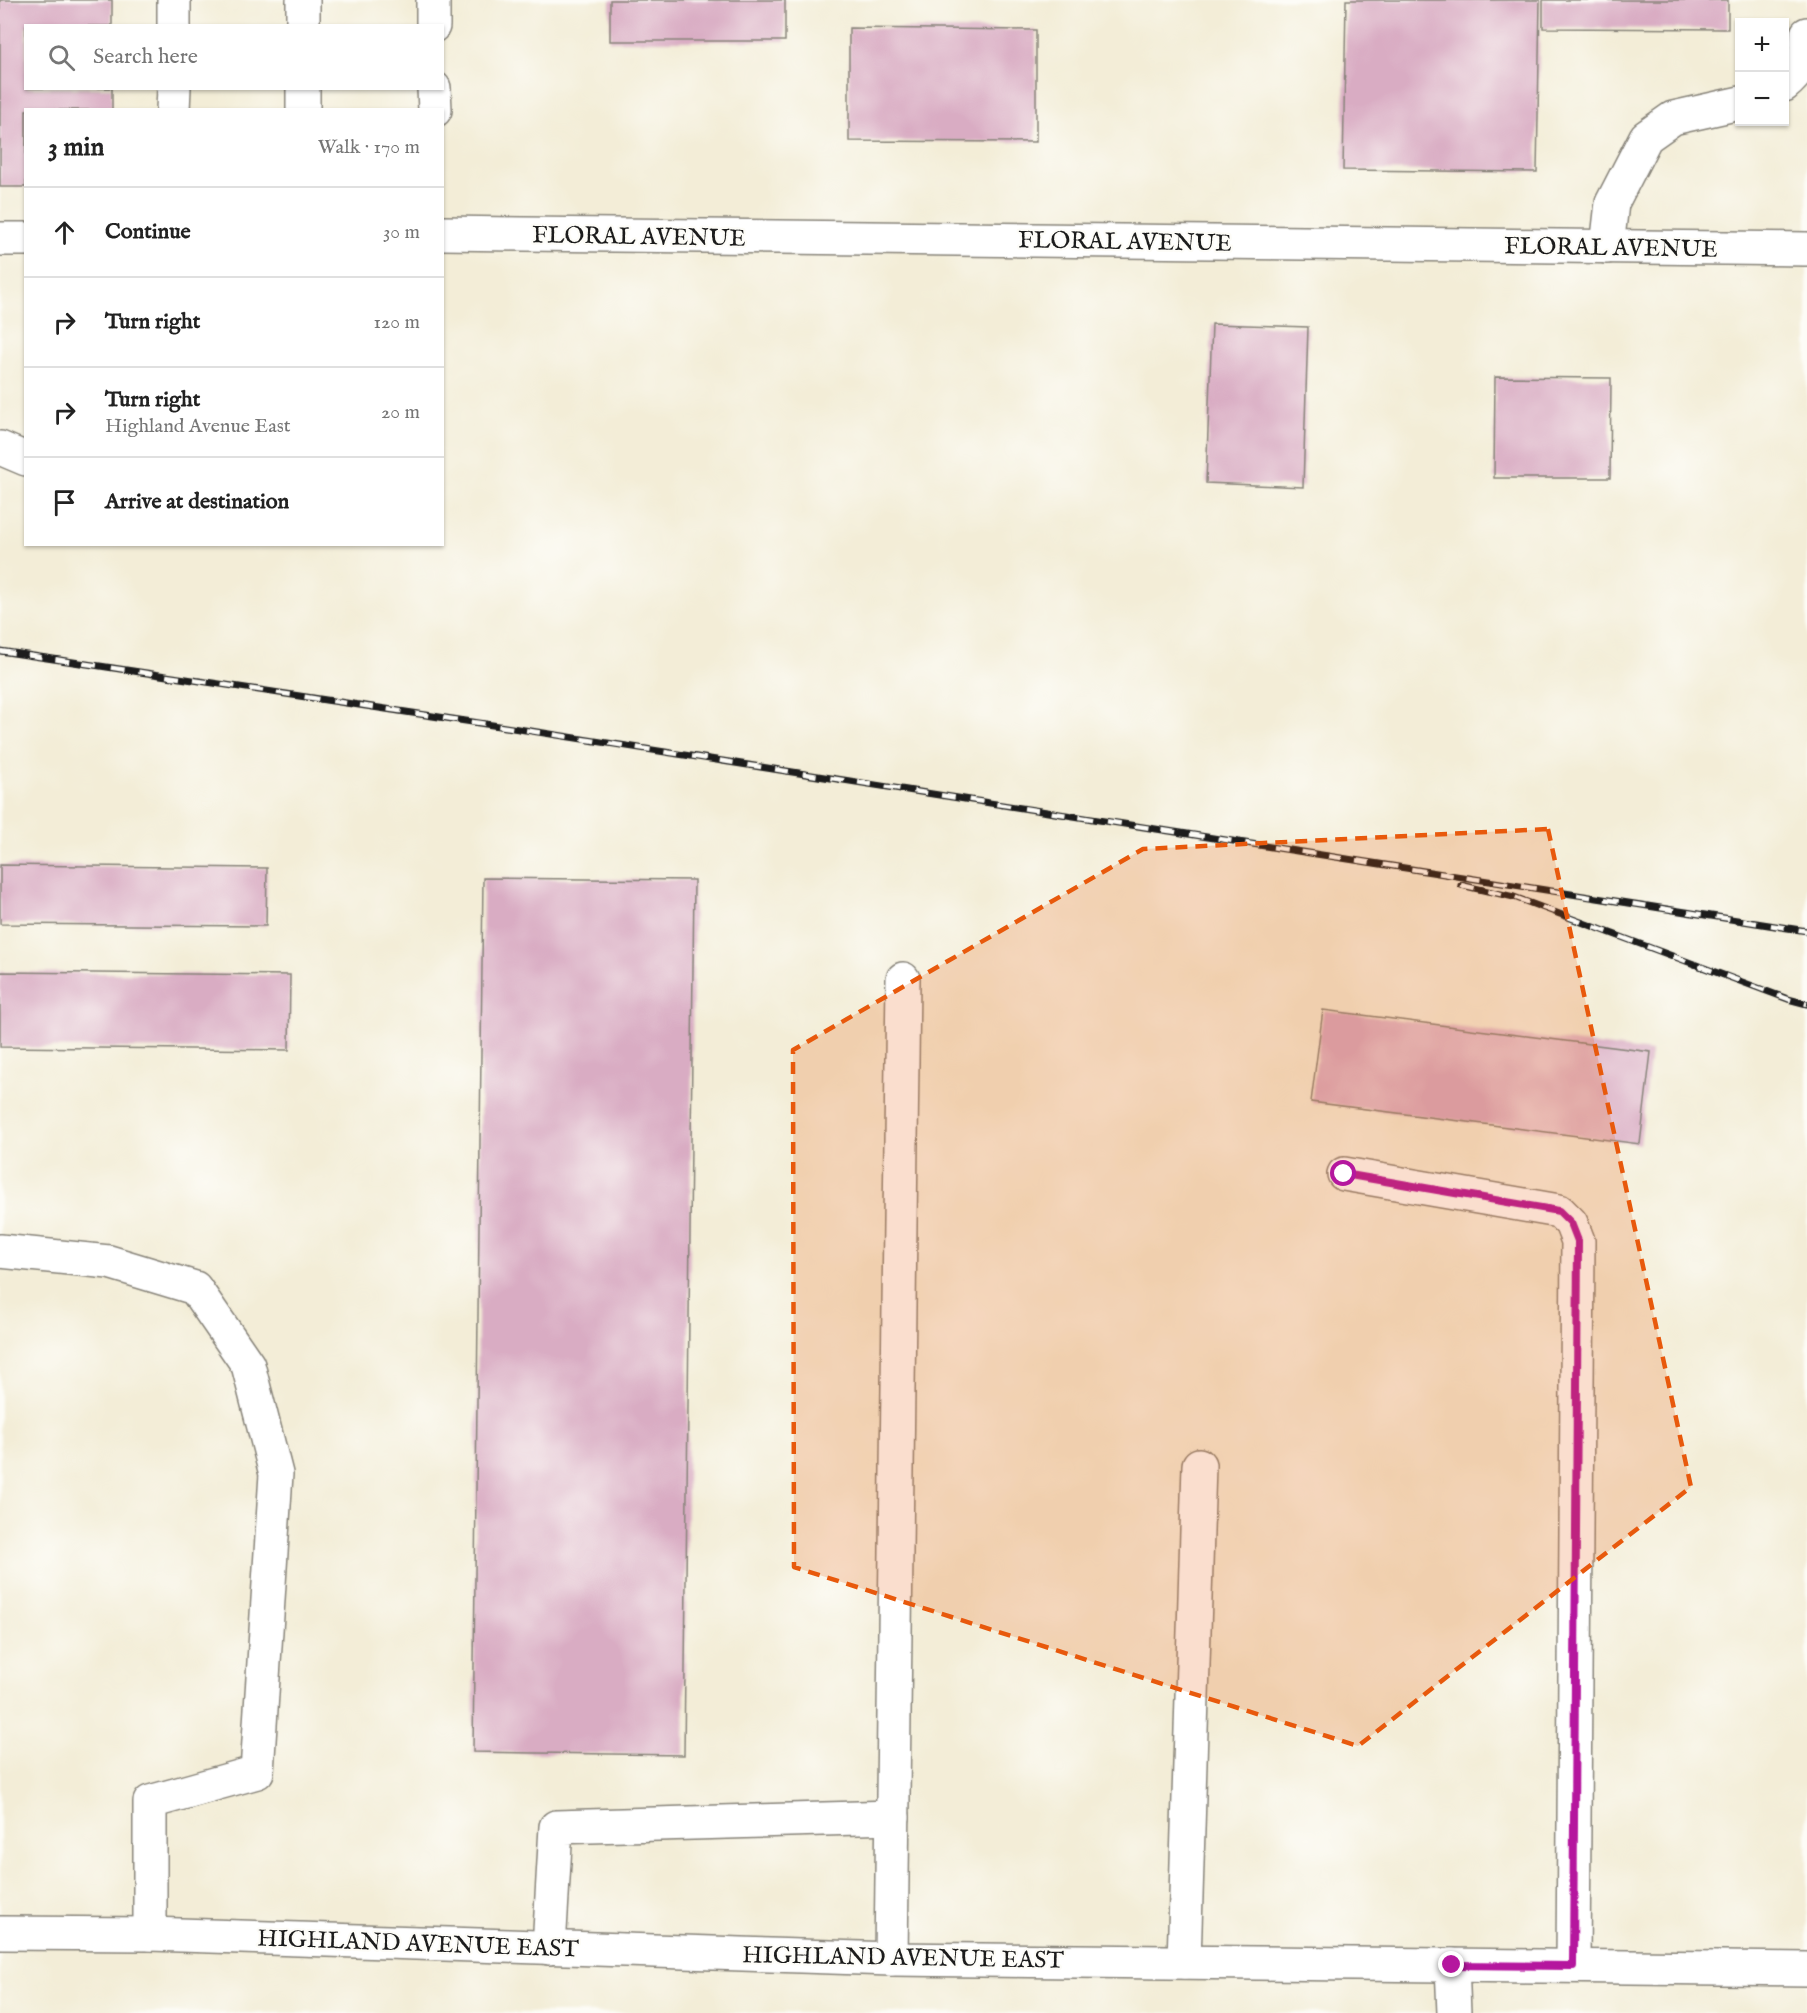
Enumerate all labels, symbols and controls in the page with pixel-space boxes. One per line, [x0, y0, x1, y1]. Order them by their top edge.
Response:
map controls [1735, 18, 1789, 126]
button: + [1735, 18, 1789, 72]
search box [24, 24, 444, 90]
icon: search [45, 41, 78, 74]
text: Search here [93, 43, 198, 71]
button: − [1735, 72, 1789, 126]
text: 3 min [48, 131, 104, 164]
text: Walk · 170 m [318, 135, 420, 160]
icon: ahead [48, 216, 81, 249]
text: Continue [105, 218, 191, 246]
text: 30 m [383, 220, 420, 245]
street label: FLORAL AVENUE [532, 220, 746, 255]
street label: FLORAL AVENUE [1018, 225, 1232, 260]
street label: FLORAL AVENUE [1504, 231, 1718, 266]
icon: right [48, 306, 81, 339]
text: Turn right [105, 308, 200, 336]
text: 120 m [374, 310, 420, 335]
text: Turn right [105, 386, 200, 414]
icon: right [48, 396, 81, 429]
text: 20 m [381, 400, 420, 425]
text: Highland Avenue East [105, 414, 291, 439]
icon: arrive [48, 486, 81, 519]
text: Arrive at destination [105, 488, 289, 516]
route start [1330, 1160, 1356, 1186]
street label: HIGHLAND AVENUE EAST [257, 1923, 580, 1966]
street label: HIGHLAND AVENUE EAST [742, 1940, 1065, 1977]
route end [1438, 1951, 1464, 1977]

